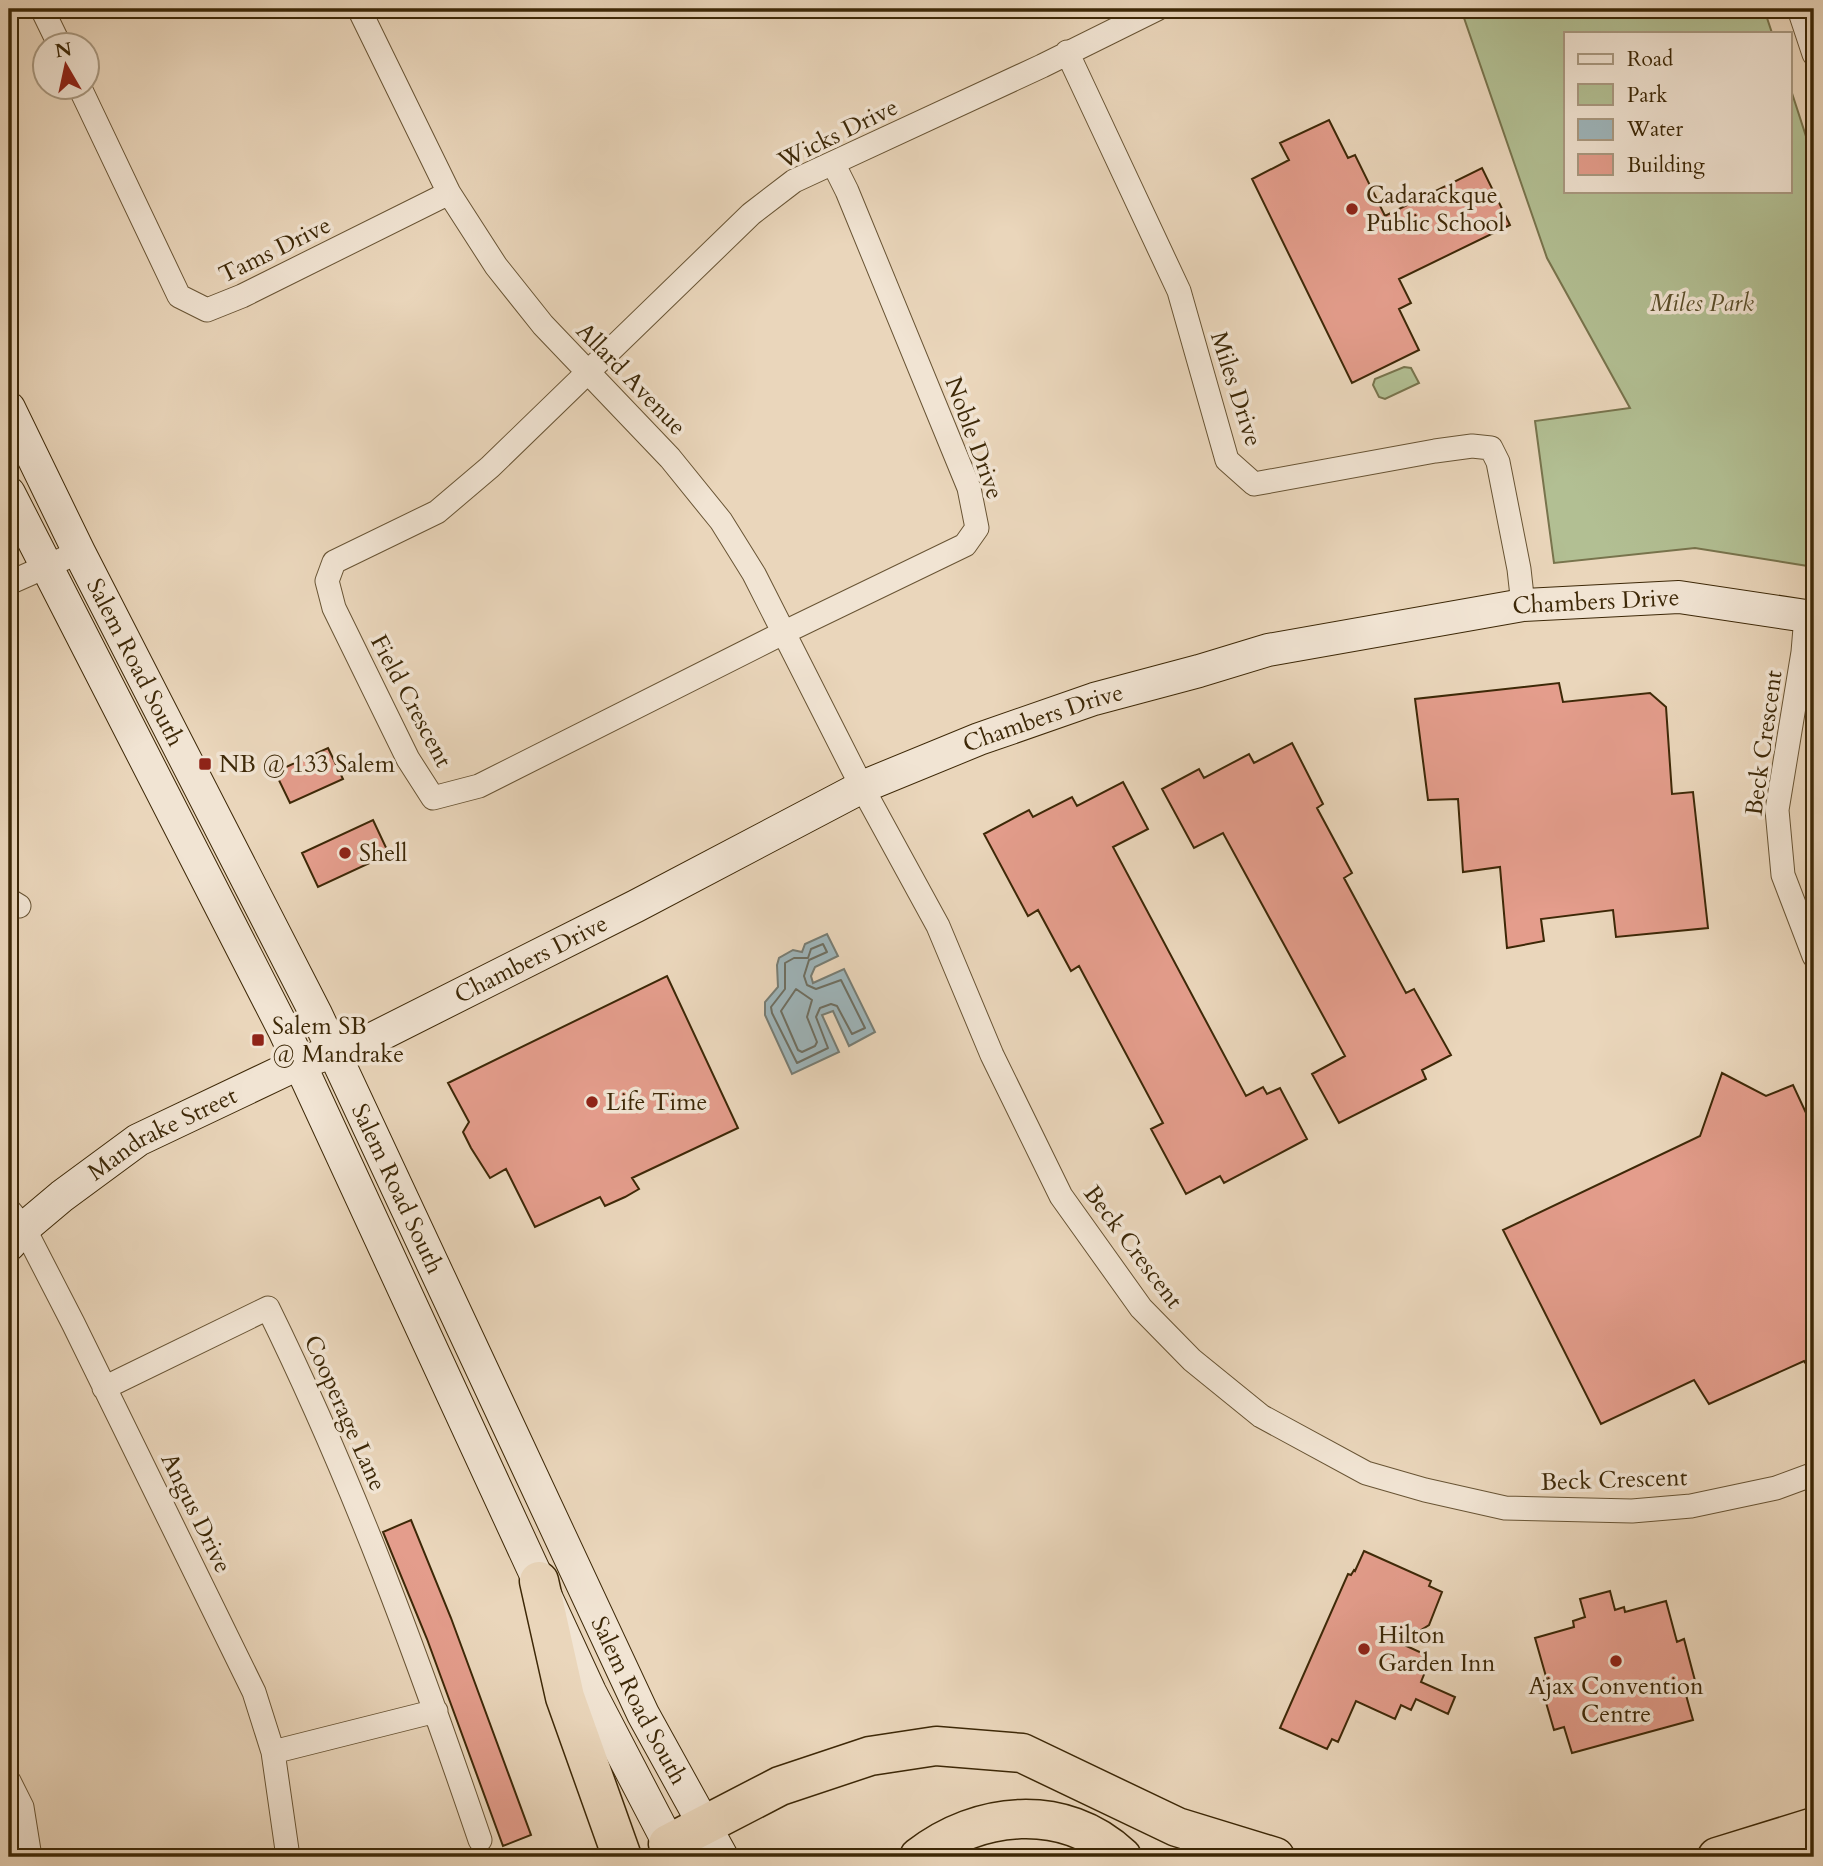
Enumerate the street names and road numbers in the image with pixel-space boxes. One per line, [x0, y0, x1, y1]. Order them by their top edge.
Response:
street label: Wicks Drive [772, 91, 903, 178]
street label: Tams Drive [213, 209, 337, 291]
street label: Allard Avenue [569, 315, 693, 443]
street label: Miles Drive [1202, 327, 1270, 451]
street label: Noble Drive [937, 372, 1011, 504]
street label: Salem Road South [79, 573, 192, 752]
street label: Chambers Drive [1510, 580, 1680, 623]
street label: Field Crescent [362, 629, 460, 773]
street label: Beck Crescent [1737, 668, 1791, 818]
street label: Chambers Drive [958, 675, 1127, 760]
street label: Chambers Drive [449, 907, 613, 1011]
street label: Mandrake Street [81, 1079, 243, 1188]
street label: Salem Road South [344, 1098, 451, 1279]
street label: Beck Crescent [1076, 1179, 1191, 1316]
street label: Cooperage Lane [296, 1330, 394, 1496]
street label: Angus Drive [153, 1447, 239, 1579]
street label: Beck Crescent [1540, 1461, 1688, 1499]
street label: Salem Road South [583, 1611, 695, 1790]

